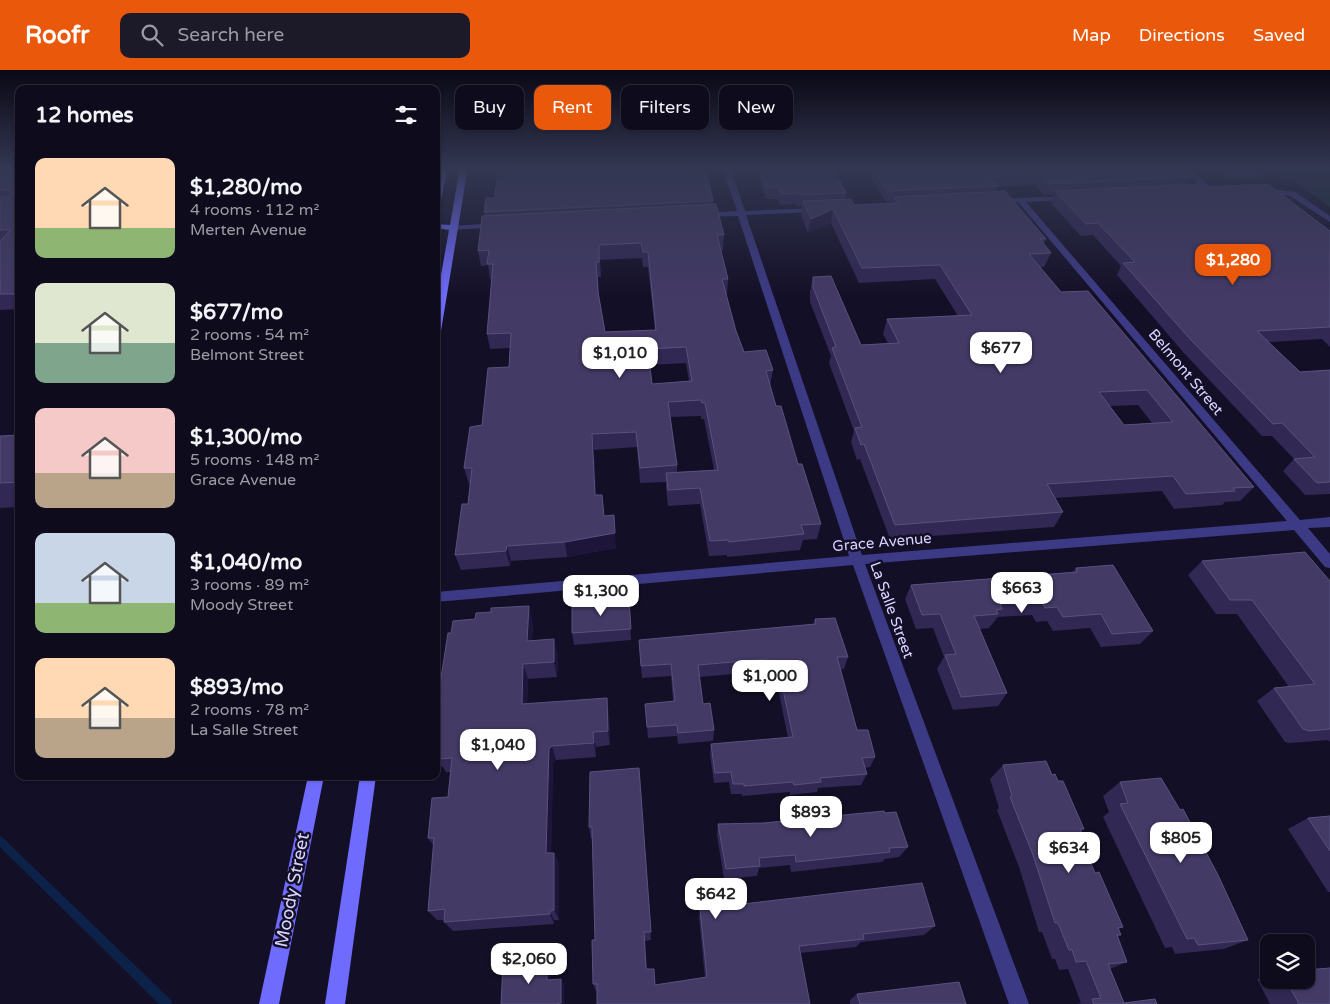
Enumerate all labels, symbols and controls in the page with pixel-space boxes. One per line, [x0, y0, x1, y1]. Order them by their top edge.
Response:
search box [120, 13, 470, 58]
text: Roofr [25, 21, 90, 50]
icon: search [138, 21, 166, 49]
text: Search here [178, 24, 284, 46]
text: Map [1072, 24, 1111, 46]
text: Directions [1139, 24, 1225, 46]
text: Saved [1253, 24, 1305, 46]
chip: Buy [455, 85, 524, 130]
chip: Rent [534, 85, 611, 130]
chip: Filters [621, 85, 709, 130]
chip: New [719, 85, 793, 130]
icon: filters [392, 101, 420, 129]
text: 12 homes [35, 103, 134, 128]
text: $1,280/mo [190, 175, 302, 200]
icon: home [75, 178, 135, 238]
text: 4 rooms · 112 m² [190, 200, 319, 220]
text: Merten Avenue [190, 220, 307, 240]
pin: $1,280 [1192, 244, 1274, 286]
text: $1,280 [1206, 250, 1260, 270]
text: $677/mo [190, 300, 283, 325]
icon: home [75, 303, 135, 363]
text: 2 rooms · 54 m² [190, 325, 309, 345]
street label: Belmont Street [1145, 325, 1227, 419]
pin: $677 [971, 332, 1031, 374]
pin: $1,010 [579, 336, 661, 379]
text: $677 [981, 338, 1021, 358]
text: $1,010 [593, 343, 647, 363]
text: Belmont Street [190, 345, 304, 365]
text: $1,300/mo [190, 425, 302, 450]
icon: home [75, 428, 135, 488]
text: 5 rooms · 148 m² [190, 450, 319, 470]
text: Grace Avenue [190, 470, 296, 490]
street label: Grace Avenue [832, 529, 932, 555]
text: $1,040/mo [190, 550, 302, 575]
icon: home [75, 553, 135, 613]
street label: La Salle Street [866, 559, 918, 661]
pin: $663 [992, 572, 1052, 614]
pin: $1,300 [560, 574, 642, 617]
text: 3 rooms · 89 m² [190, 575, 309, 595]
text: $663 [1002, 578, 1042, 598]
text: $1,300 [574, 581, 628, 601]
text: Moody Street [190, 595, 293, 615]
pin: $1,000 [729, 660, 811, 702]
text: $1,000 [743, 666, 797, 686]
text: $893/mo [190, 675, 284, 700]
icon: home [75, 678, 135, 738]
text: 2 rooms · 78 m² [190, 700, 309, 720]
text: La Salle Street [190, 720, 298, 740]
pin: $1,040 [457, 728, 539, 771]
text: $1,040 [471, 735, 525, 755]
pin: $893 [781, 796, 841, 838]
text: $893 [791, 802, 831, 822]
pin: $805 [1151, 822, 1211, 864]
text: $805 [1161, 828, 1201, 848]
street label: Moody Street [270, 831, 314, 949]
pin: $634 [1039, 832, 1099, 874]
text: $634 [1049, 838, 1089, 858]
pin: $642 [686, 878, 746, 920]
text: $642 [696, 884, 736, 904]
map controls [1260, 934, 1315, 989]
button: layers [1260, 934, 1315, 989]
pin: $2,060 [488, 942, 570, 985]
text: $2,060 [502, 949, 556, 969]

